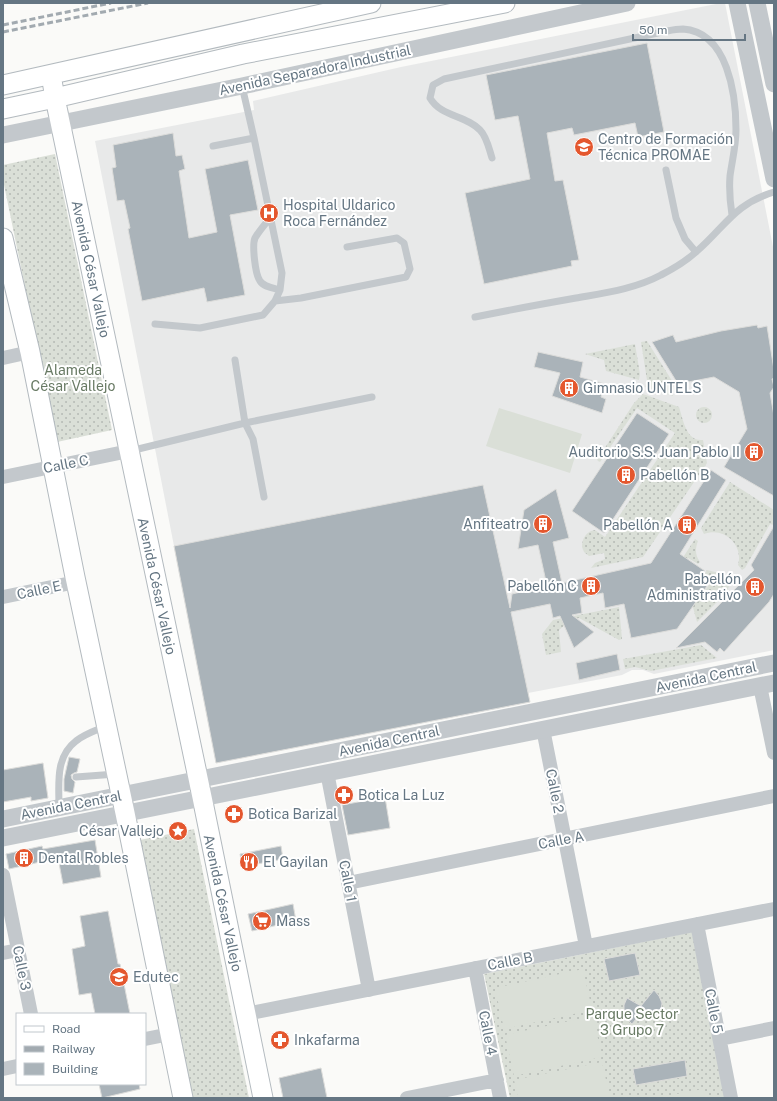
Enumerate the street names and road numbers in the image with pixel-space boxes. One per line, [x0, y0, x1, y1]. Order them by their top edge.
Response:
street label: Avenida Separadora Industrial [218, 42, 412, 98]
street label: Avenida César Vallejo [69, 199, 113, 339]
street label: Calle C [42, 452, 90, 476]
street label: Avenida César Vallejo [135, 516, 179, 656]
street label: Calle E [15, 577, 63, 603]
street label: Avenida Central [654, 658, 758, 696]
street label: Avenida Central [337, 722, 441, 760]
street label: Calle 2 [543, 767, 567, 815]
street label: Avenida Central [19, 787, 123, 823]
street label: Calle A [537, 828, 585, 852]
street label: Avenida César Vallejo [201, 833, 245, 973]
street label: Calle 1 [336, 859, 360, 903]
street label: Calle 3 [10, 944, 34, 992]
street label: Calle B [486, 949, 534, 973]
street label: Calle 5 [702, 987, 726, 1035]
street label: Calle 4 [476, 1009, 500, 1057]

